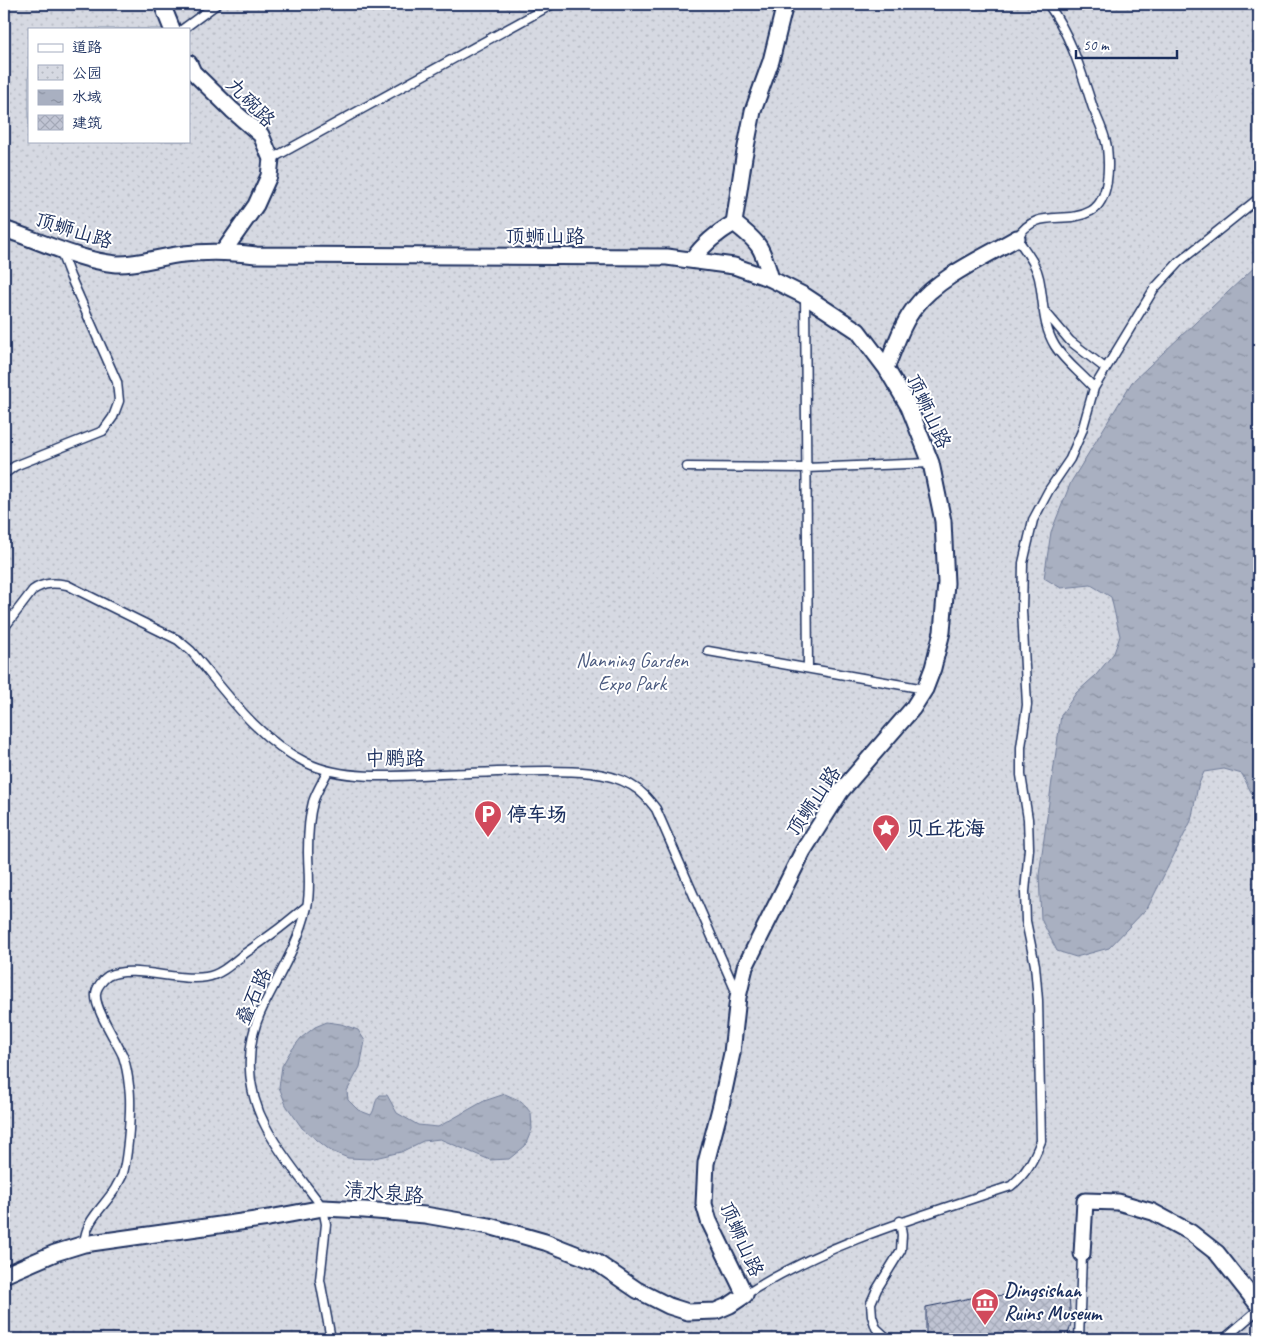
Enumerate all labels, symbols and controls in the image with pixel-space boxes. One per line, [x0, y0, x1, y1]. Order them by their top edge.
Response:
legend [28, 28, 190, 142]
scale bar [1076, 28, 1177, 60]
text: 50 m [1083, 36, 1110, 55]
text: 道路 [72, 38, 102, 57]
text: 公园 [72, 64, 102, 83]
street label: 九碗路 [221, 72, 281, 133]
text: 水域 [72, 88, 102, 107]
text: 建筑 [72, 114, 102, 133]
street label: 顶蛳山路 [32, 207, 117, 254]
street label: 顶蛳山路 [505, 224, 586, 249]
street label: 顶蛳山路 [900, 370, 957, 454]
park label: Nanning Garden Expo Park [576, 648, 689, 696]
street label: 中鹏路 [365, 746, 426, 771]
street label: 顶蛳山路 [781, 760, 847, 841]
parking icon: 停车场 [473, 799, 503, 838]
place label: 停车场 [507, 802, 567, 827]
place icon: 贝丘花海 [871, 813, 901, 852]
place label: 贝丘花海 [905, 816, 985, 841]
street label: 叠石路 [230, 963, 277, 1029]
street label: 清水泉路 [343, 1177, 426, 1209]
street label: 顶蛳山路 [714, 1198, 770, 1282]
place label: Dingsishan Ruins Museum [1004, 1278, 1103, 1326]
museum icon: Dingsishan Ruins Museum [970, 1287, 1000, 1326]

